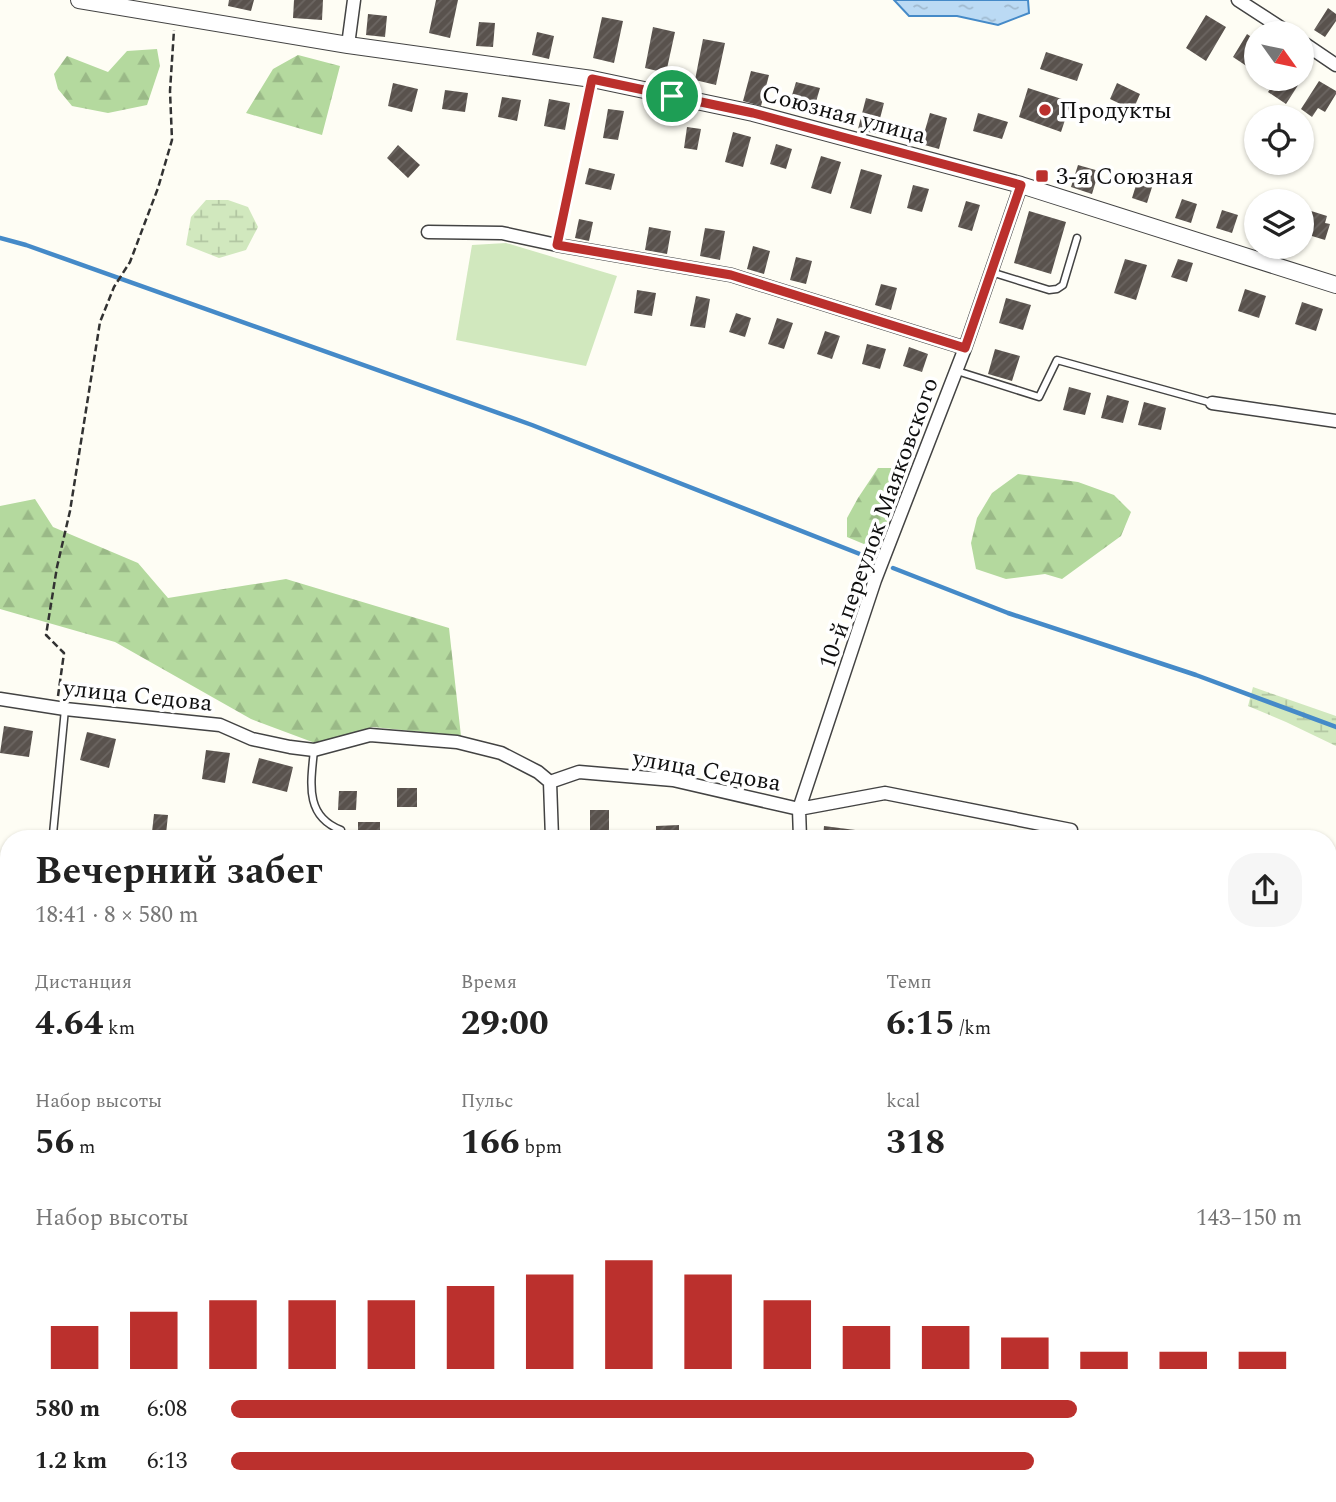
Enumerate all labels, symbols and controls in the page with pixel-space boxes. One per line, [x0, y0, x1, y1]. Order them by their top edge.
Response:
north arrow [1244, 21, 1314, 91]
map controls [1244, 21, 1314, 259]
pin [642, 66, 702, 126]
street label: Союзная улица [758, 76, 930, 154]
icon: arrive [653, 77, 691, 115]
place label: Продукты [1059, 93, 1172, 129]
marker: Продукты [1037, 102, 1053, 118]
button: locate [1244, 105, 1314, 175]
place label: 3-я Союзная [1056, 159, 1194, 195]
marker: 3-я Союзная [1034, 168, 1050, 184]
button: layers [1244, 189, 1314, 259]
street label: 10-й переулок Маяковского [809, 373, 948, 674]
street label: улица Седова [60, 670, 215, 722]
street label: улица Седова [629, 740, 784, 802]
text: Вечерний забег [35, 843, 323, 901]
button: share [1228, 853, 1302, 927]
text: 18:41 · 8 × 580 m [35, 898, 199, 933]
text: Дистанция [35, 968, 132, 997]
text: Время [461, 968, 517, 997]
text: Темп [886, 968, 932, 997]
text: 4.64 [35, 997, 103, 1050]
text: 29:00 [461, 997, 549, 1050]
text: 6:15 [886, 997, 955, 1050]
text: km [103, 1014, 135, 1043]
text: /km [955, 1014, 991, 1043]
text: Набор высоты [35, 1087, 162, 1116]
text: Пульс [461, 1087, 513, 1116]
text: kcal [886, 1087, 920, 1116]
text: 56 [35, 1116, 74, 1169]
text: 166 [461, 1116, 520, 1169]
text: 318 [886, 1116, 945, 1169]
text: m [74, 1133, 95, 1162]
text: bpm [520, 1133, 562, 1162]
text: Набор высоты [35, 1201, 189, 1236]
text: 143–150 m [1196, 1201, 1302, 1236]
text: 580 m [35, 1392, 100, 1427]
text: 6:08 [147, 1392, 187, 1427]
text: 1.2 km [35, 1444, 107, 1479]
text: 6:13 [147, 1444, 187, 1479]

